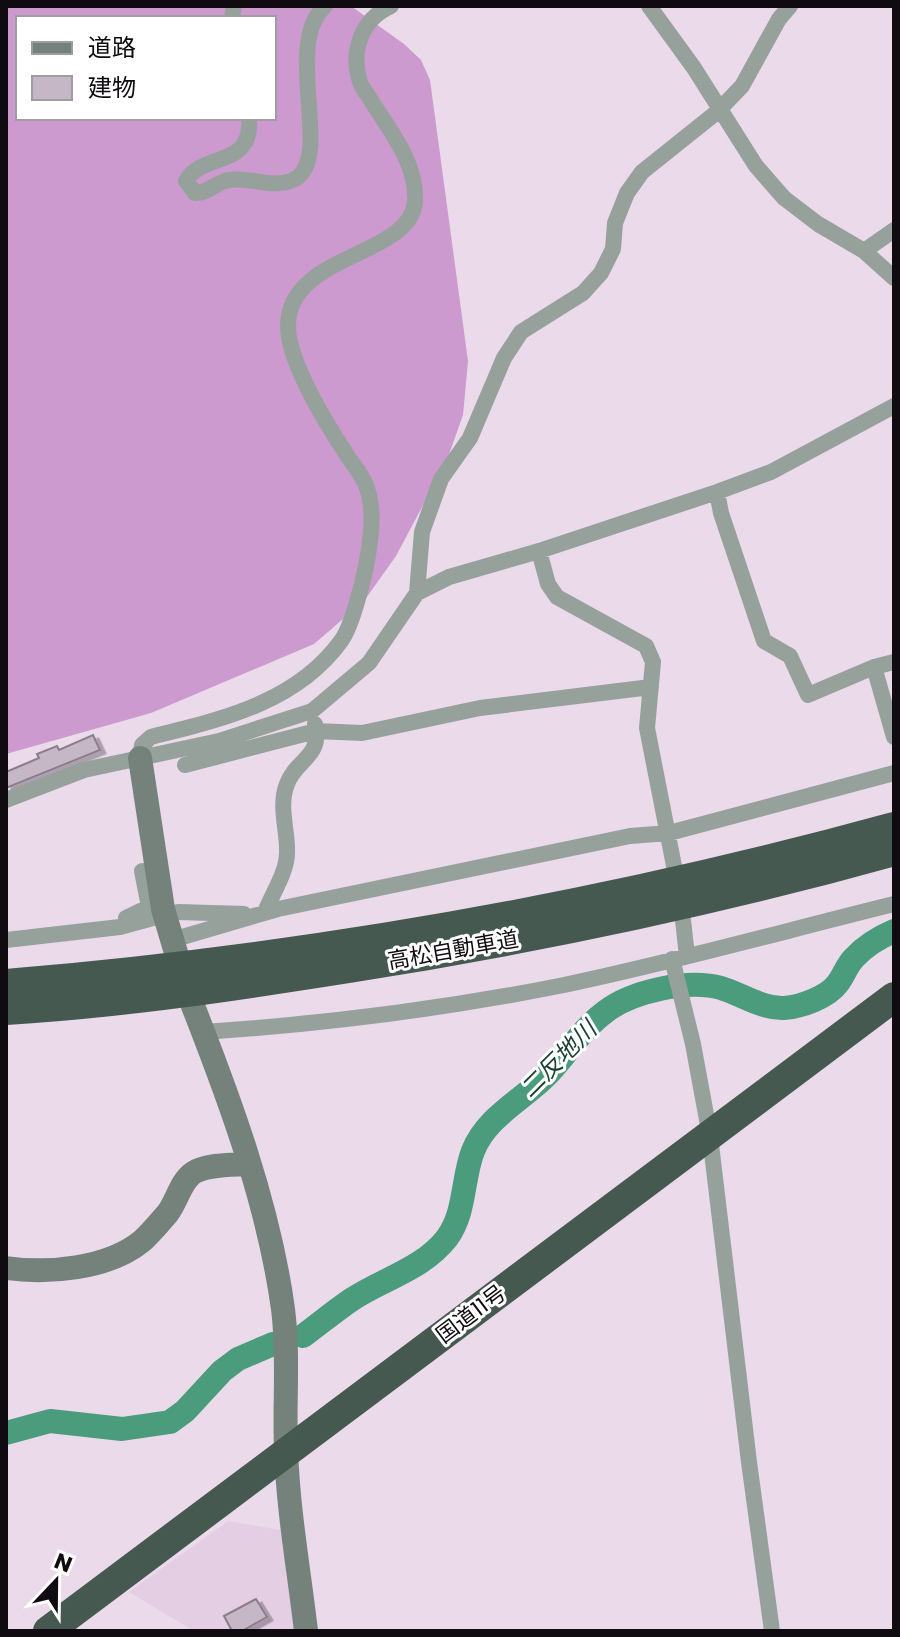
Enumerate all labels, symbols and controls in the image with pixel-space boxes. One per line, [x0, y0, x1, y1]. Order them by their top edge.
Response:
legend [16, 16, 276, 120]
text: 道路 [88, 31, 136, 64]
text: 建物 [88, 71, 136, 104]
street label: 高松自動車道 [385, 923, 521, 977]
water label: 二反地川 [512, 1011, 606, 1105]
street label: 国道11号 [430, 1278, 512, 1350]
north arrow [16, 1541, 96, 1621]
text: N [50, 1545, 77, 1580]

